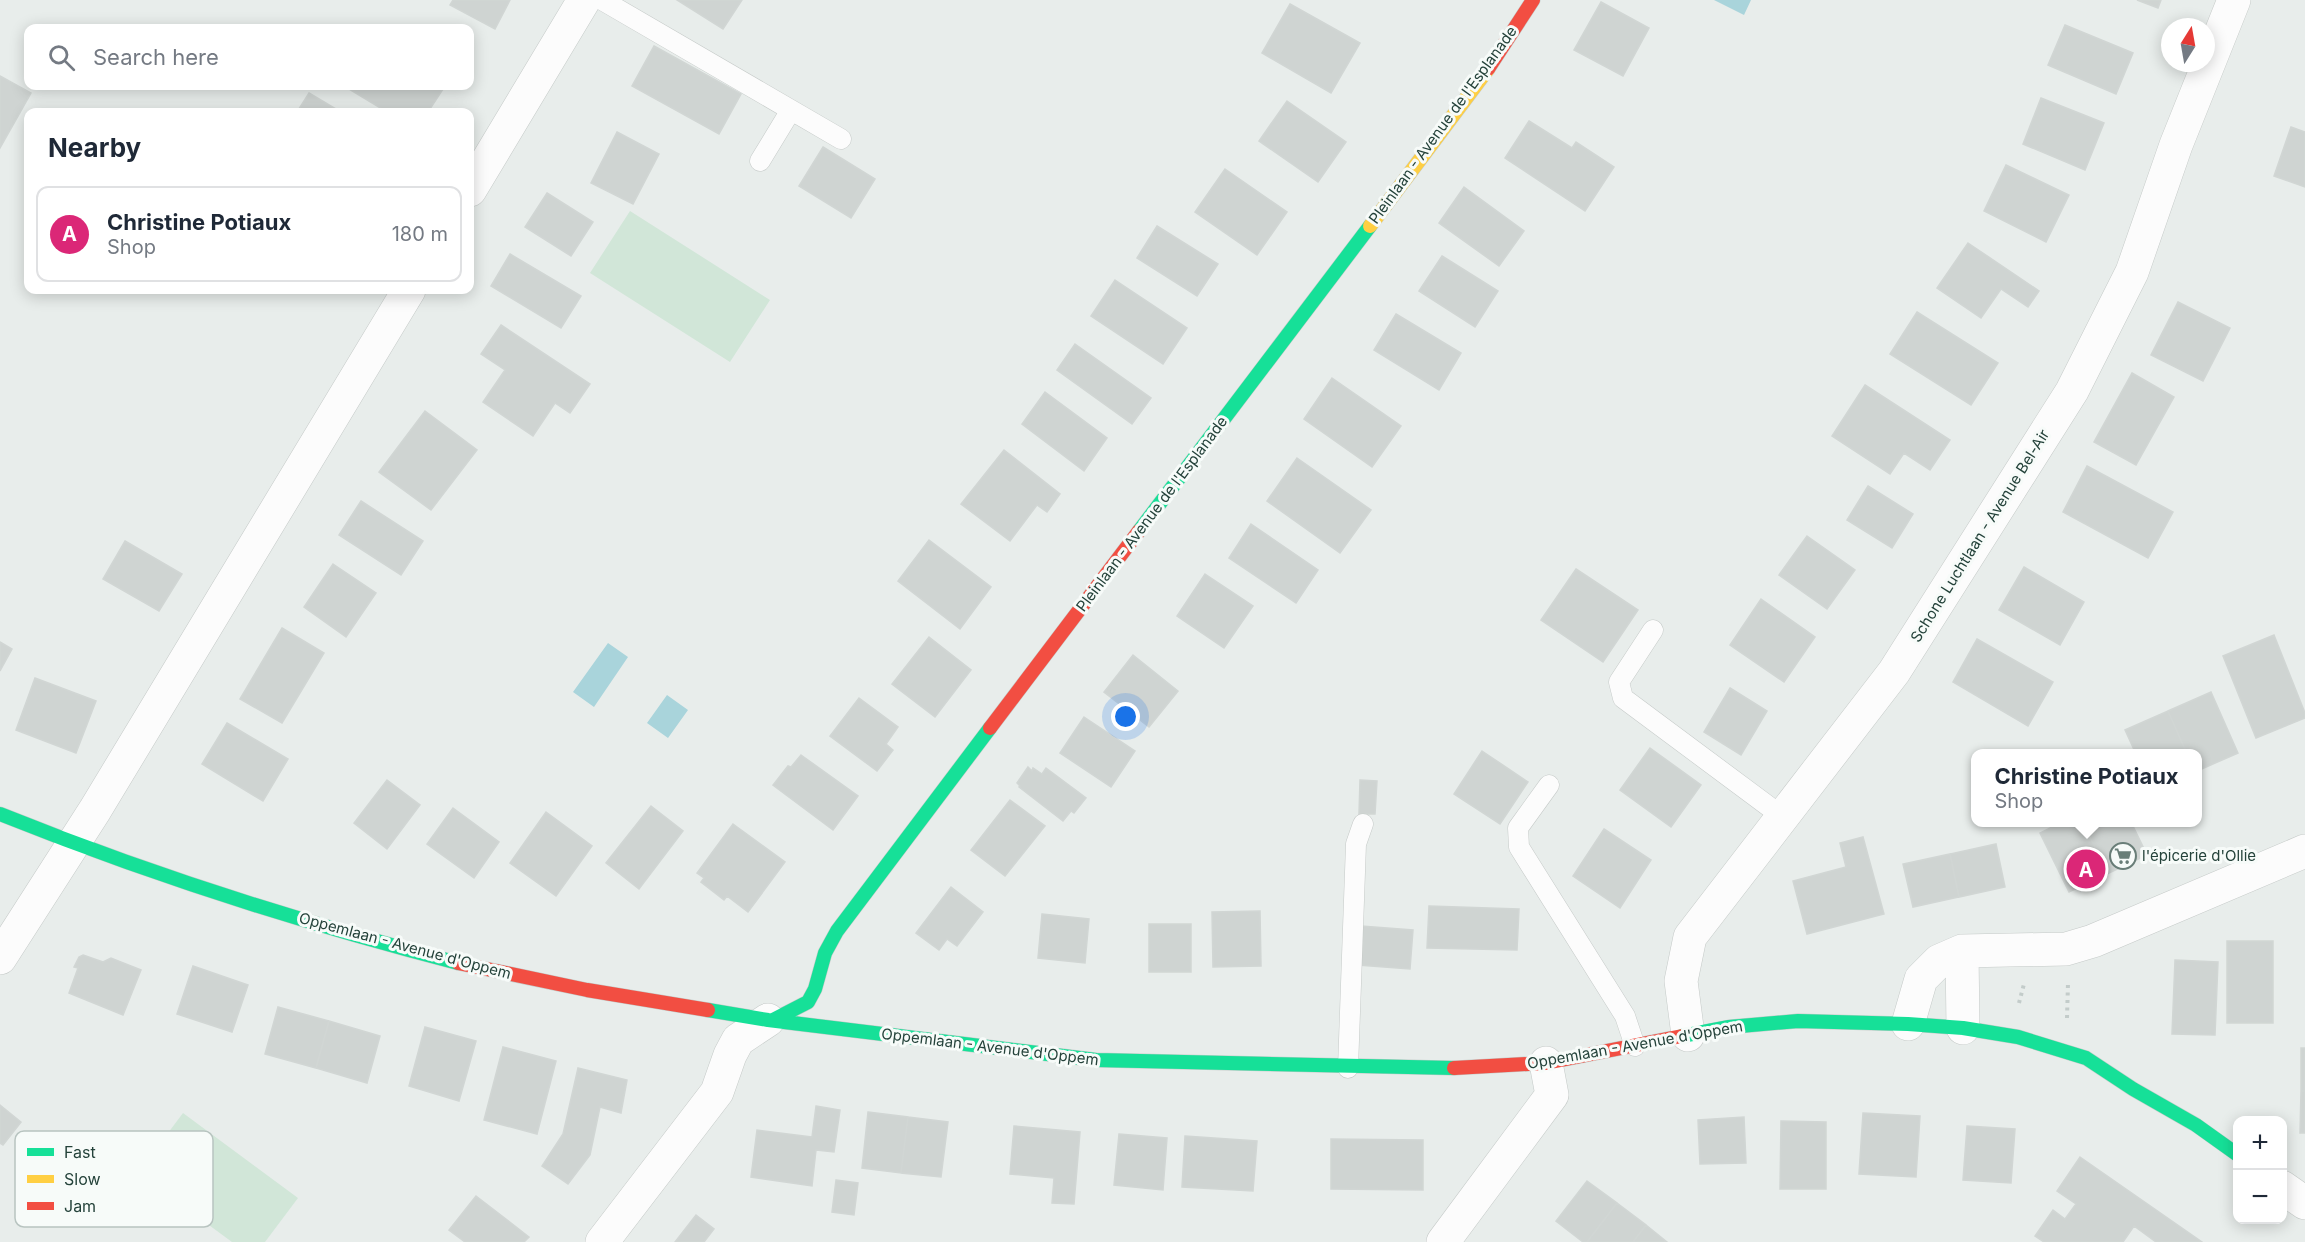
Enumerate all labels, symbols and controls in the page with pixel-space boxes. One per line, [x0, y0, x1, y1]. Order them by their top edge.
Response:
north arrow [2161, 18, 2215, 72]
street label: Pleinlaan - Avenue de l'Esplanade [1364, 22, 1521, 227]
search box [24, 24, 474, 90]
icon: search [45, 41, 78, 74]
text: Search here [93, 44, 219, 70]
text: Nearby [48, 132, 141, 163]
text: Christine Potiaux [107, 209, 291, 235]
text: A [62, 222, 77, 246]
text: 180 m [392, 222, 448, 246]
text: Shop [107, 235, 156, 259]
street label: Pleinlaan - Avenue de l'Esplanade [1072, 412, 1231, 615]
street label: Schone Luchtlaan - Avenue Bel-Air [1906, 425, 2053, 646]
your location [1111, 702, 1140, 731]
popup [1971, 749, 2202, 827]
text: Christine Potiaux [1994, 763, 2179, 789]
text: Shop [1994, 789, 2043, 813]
supermarket icon: l'épicerie d'Ollie [2108, 841, 2138, 871]
pin: A [2066, 846, 2106, 892]
place label: l'épicerie d'Ollie [2142, 846, 2256, 865]
street label: Oppemlaan - Avenue d'Oppem [297, 908, 513, 983]
street label: Oppemlaan - Avenue d'Oppem [1526, 1016, 1744, 1073]
street label: Oppemlaan - Avenue d'Oppem [880, 1024, 1100, 1069]
map controls [2233, 1116, 2287, 1224]
button: + [2233, 1116, 2287, 1170]
legend [15, 1131, 213, 1227]
text: Fast [64, 1142, 96, 1162]
text: Slow [64, 1169, 101, 1189]
button: − [2233, 1170, 2287, 1224]
text: Jam [64, 1196, 96, 1216]

